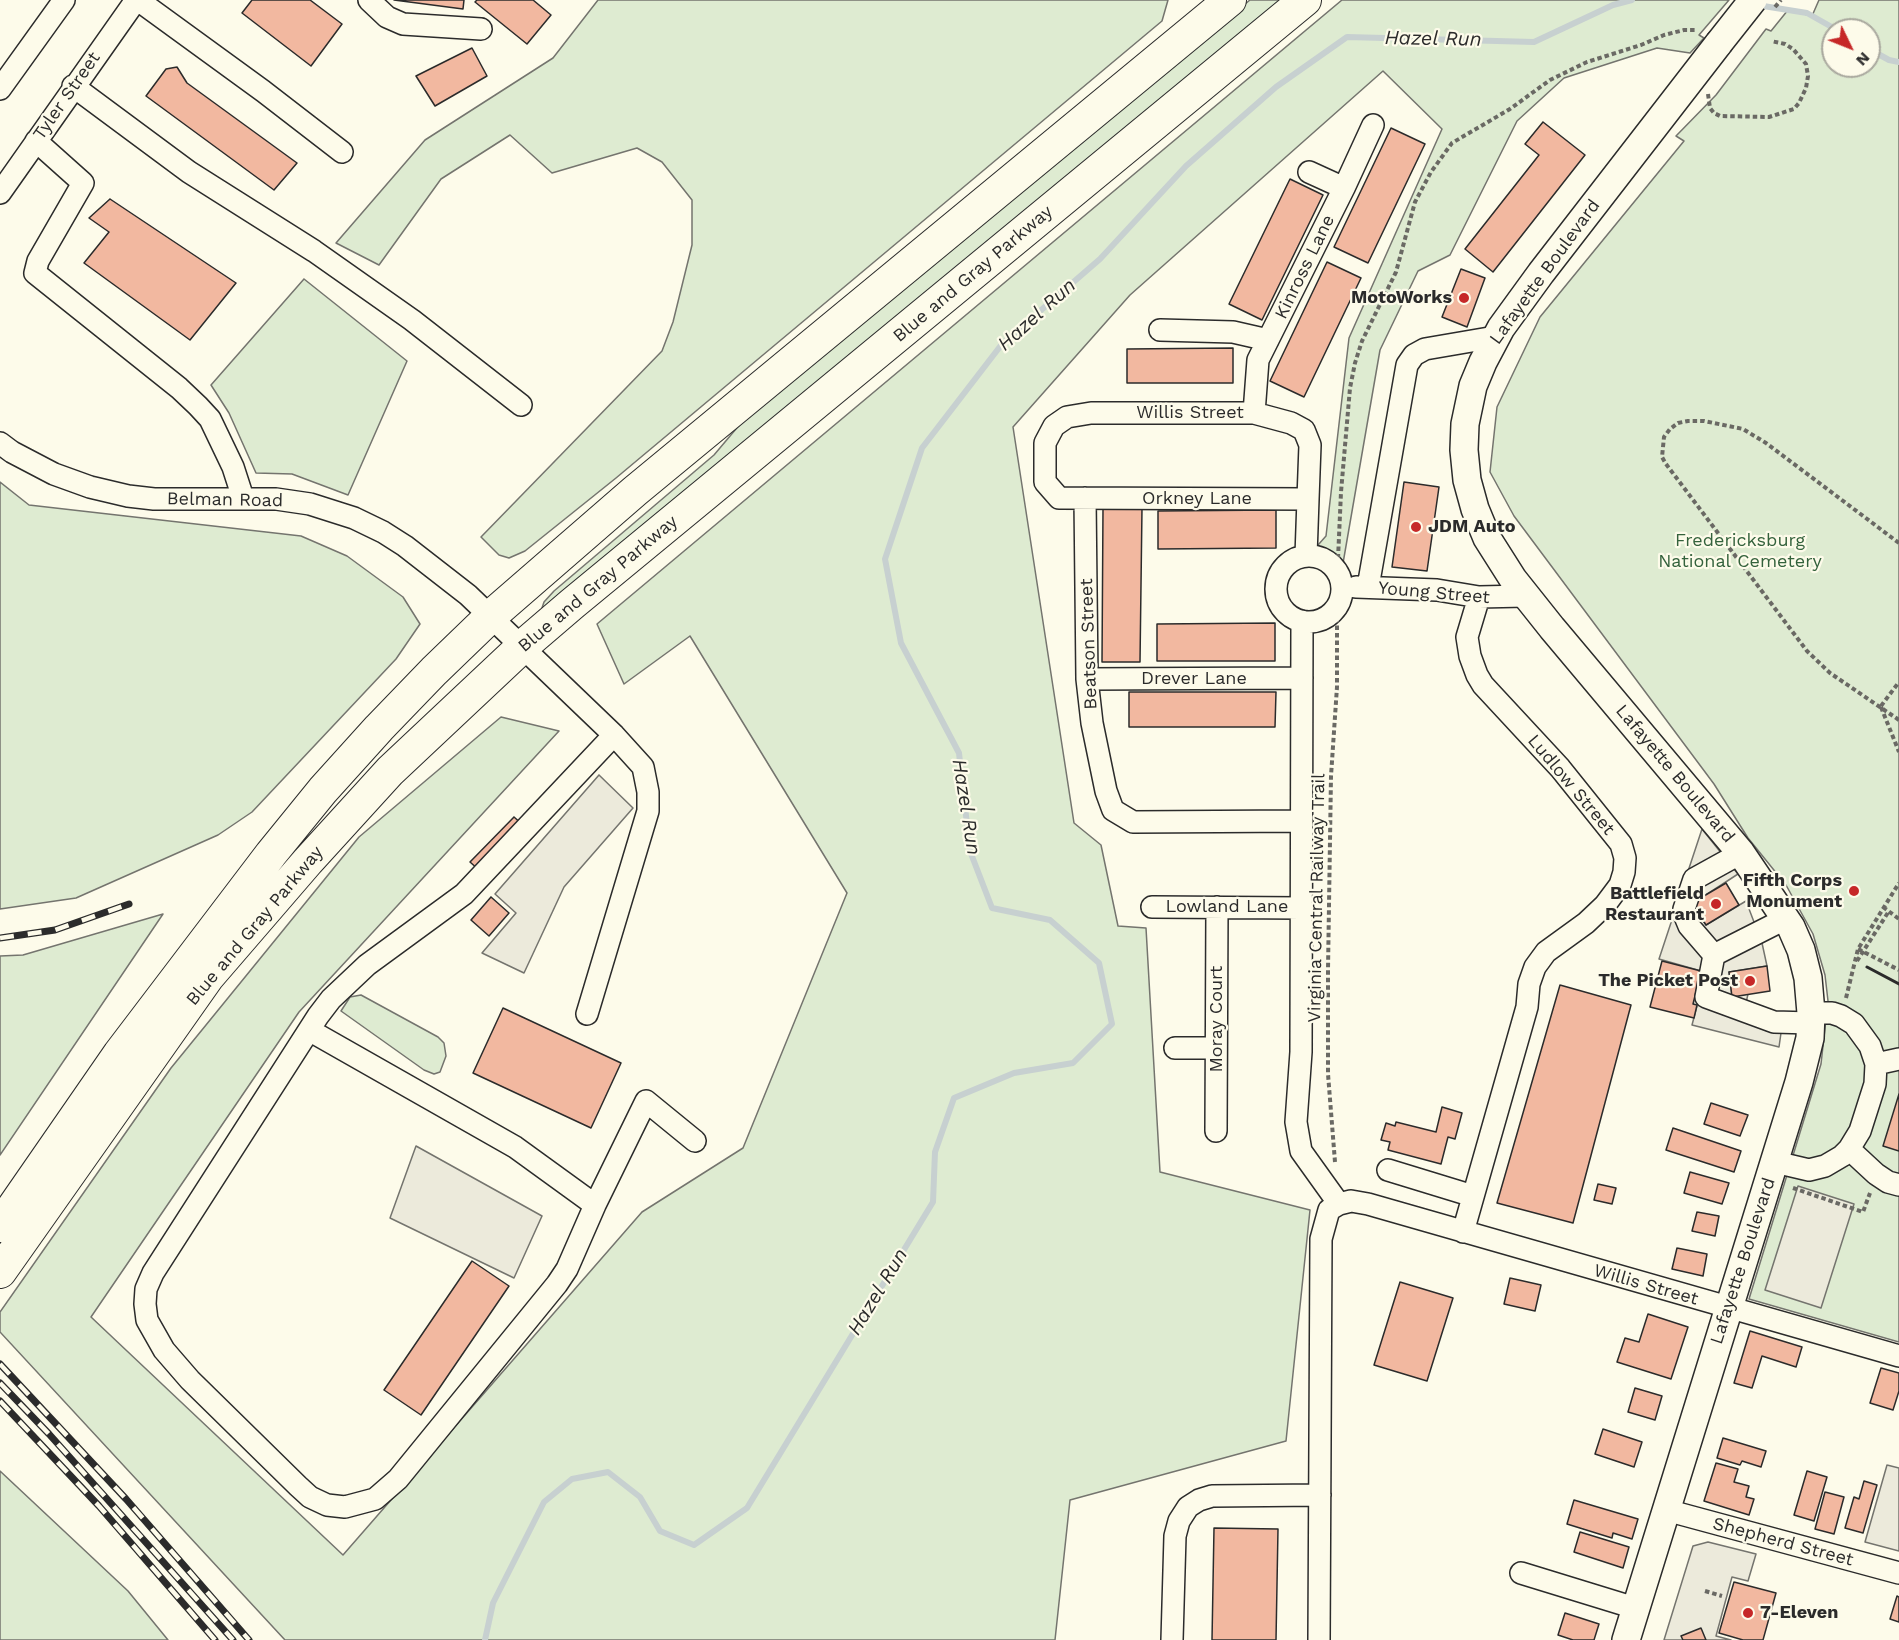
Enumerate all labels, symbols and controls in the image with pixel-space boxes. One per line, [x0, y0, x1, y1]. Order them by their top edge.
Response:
north arrow [1821, 18, 1881, 78]
water label: Hazel Run [1384, 26, 1482, 52]
street label: Tyler Street [29, 48, 105, 144]
text: N [1852, 48, 1874, 70]
street label: Lafayette Boulevard [1485, 195, 1605, 349]
street label: Blue and Gray Parkway [889, 201, 1057, 347]
street label: Kinross Lane [1270, 211, 1340, 323]
water label: Hazel Run [993, 274, 1081, 356]
place label: MotoWorks [1351, 287, 1452, 309]
marker: MotoWorks [1457, 291, 1471, 305]
street label: Willis Street [1136, 402, 1244, 424]
street label: Belman Road [167, 488, 283, 512]
street label: Orkney Lane [1142, 488, 1252, 510]
street label: Blue and Gray Parkway [514, 511, 682, 657]
place label: JDM Auto [1428, 516, 1515, 538]
marker: JDM Auto [1409, 520, 1423, 534]
park label: Fredericksburg National Cemetery [1658, 530, 1822, 572]
street label: Young Street [1377, 577, 1491, 609]
street label: Beatson Street [1076, 578, 1102, 710]
street label: Drever Lane [1141, 668, 1247, 690]
street label: Lafayette Boulevard [1611, 700, 1739, 848]
street label: Ludlow Street [1523, 730, 1619, 840]
water label: Hazel Run [947, 757, 985, 857]
street label: Virginia Central Railway Trail [1304, 773, 1330, 1023]
street label: Blue and Gray Parkway [182, 842, 328, 1010]
place label: Fifth Corps Monument [1743, 870, 1842, 912]
place label: Battlefield Restaurant [1605, 883, 1704, 926]
marker: Fifth Corps Monument [1847, 884, 1861, 898]
street label: Lowland Lane [1166, 896, 1288, 918]
marker: Battlefield Restaurant [1709, 897, 1723, 911]
street label: Moray Court [1206, 966, 1228, 1072]
place label: The Picket Post [1598, 970, 1738, 992]
marker: The Picket Post [1743, 974, 1757, 988]
street label: Lafayette Boulevard [1706, 1175, 1780, 1347]
water label: Hazel Run [843, 1244, 913, 1340]
street label: Willis Street [1591, 1260, 1701, 1310]
street label: Shepherd Street [1710, 1513, 1856, 1571]
place label: 7-Eleven [1760, 1602, 1838, 1624]
marker: 7-Eleven [1741, 1606, 1755, 1620]

